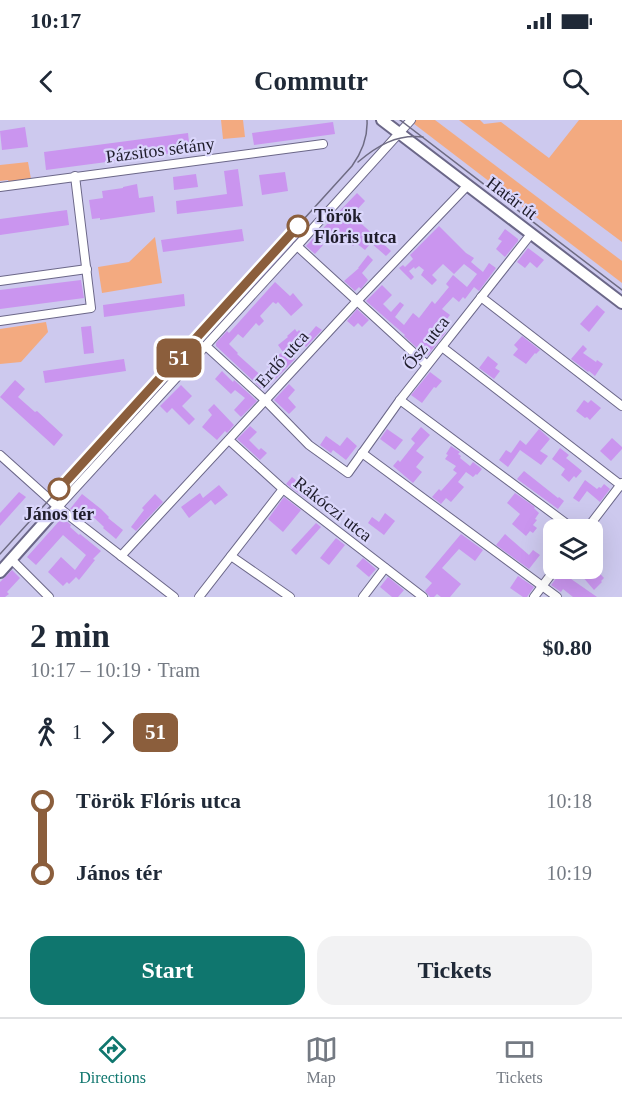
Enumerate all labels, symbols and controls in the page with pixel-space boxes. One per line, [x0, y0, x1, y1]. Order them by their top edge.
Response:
text: 10:17 [30, 8, 81, 33]
icon: back [30, 65, 63, 98]
icon: search [559, 65, 592, 98]
text: Commutr [254, 66, 368, 96]
street label: Pázsitos sétány [104, 133, 216, 167]
street label: Határ út [483, 172, 541, 224]
place label: Török Flóris utca [314, 206, 397, 247]
marker: Török Flóris utca [287, 215, 309, 237]
street label: Ősz utca [398, 312, 453, 374]
street label: Erdő utca [251, 326, 313, 392]
line badge: 51 [152, 338, 206, 378]
text: 51 [169, 346, 190, 370]
street label: Rákóczi utca [290, 472, 376, 546]
marker: János tér [48, 478, 70, 500]
place label: János tér [24, 504, 94, 524]
map controls [543, 519, 603, 579]
button: layers [543, 519, 603, 579]
text: 2 min [30, 618, 110, 654]
text: $0.80 [543, 635, 592, 660]
text: 10:17 – 10:19 · Tram [30, 659, 200, 681]
icon: walk [30, 716, 63, 749]
icon: forward [91, 716, 124, 749]
text: 51 [145, 720, 166, 744]
text: 1 [72, 721, 82, 743]
text: Török Flóris utca [76, 788, 241, 813]
text: 10:18 [546, 790, 592, 812]
text: János tér [76, 860, 162, 885]
text: 10:19 [546, 862, 592, 884]
button: Start [30, 936, 305, 1005]
button: Tickets [317, 936, 592, 1005]
tab: Directions [79, 1033, 146, 1087]
tab: Map [305, 1033, 338, 1087]
tab: Tickets [496, 1033, 543, 1087]

